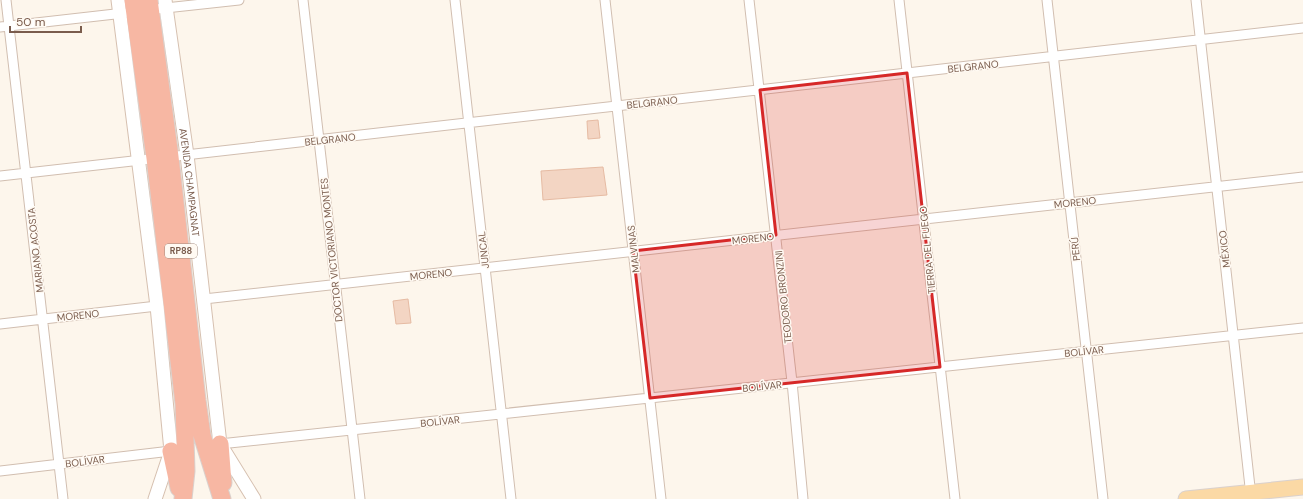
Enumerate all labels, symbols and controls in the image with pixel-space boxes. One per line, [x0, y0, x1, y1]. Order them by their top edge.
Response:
scale bar [10, 8, 81, 34]
text: 50 m [16, 14, 45, 30]
street label: BELGRANO [947, 57, 999, 76]
street label: BELGRANO [626, 93, 678, 112]
street label: AVENIDA CHAMPAGNAT [176, 127, 202, 238]
street label: BELGRANO [304, 130, 356, 149]
street label: DOCTOR VICTORIANO MONTES [317, 177, 346, 323]
street label: MORENO [1053, 194, 1097, 211]
street label: TIERRA DEL FUEGO [916, 205, 939, 294]
street label: MARIANO ACOSTA [25, 206, 46, 293]
street label: MALVINAS [625, 224, 642, 273]
street label: MÉXICO [1216, 229, 1233, 268]
street label: MORENO [731, 230, 775, 247]
street label: JUNCAL [475, 231, 492, 269]
street label: PERÚ [1068, 236, 1083, 262]
road number: RP88 [165, 244, 197, 258]
street label: TEODORO BRONZINI [772, 250, 795, 344]
street label: MORENO [409, 266, 453, 283]
street label: MORENO [56, 307, 100, 324]
street label: BOLÍVAR [1064, 343, 1105, 360]
street label: BOLÍVAR [742, 378, 783, 395]
street label: BOLÍVAR [420, 413, 461, 430]
street label: BOLÍVAR [65, 453, 106, 470]

